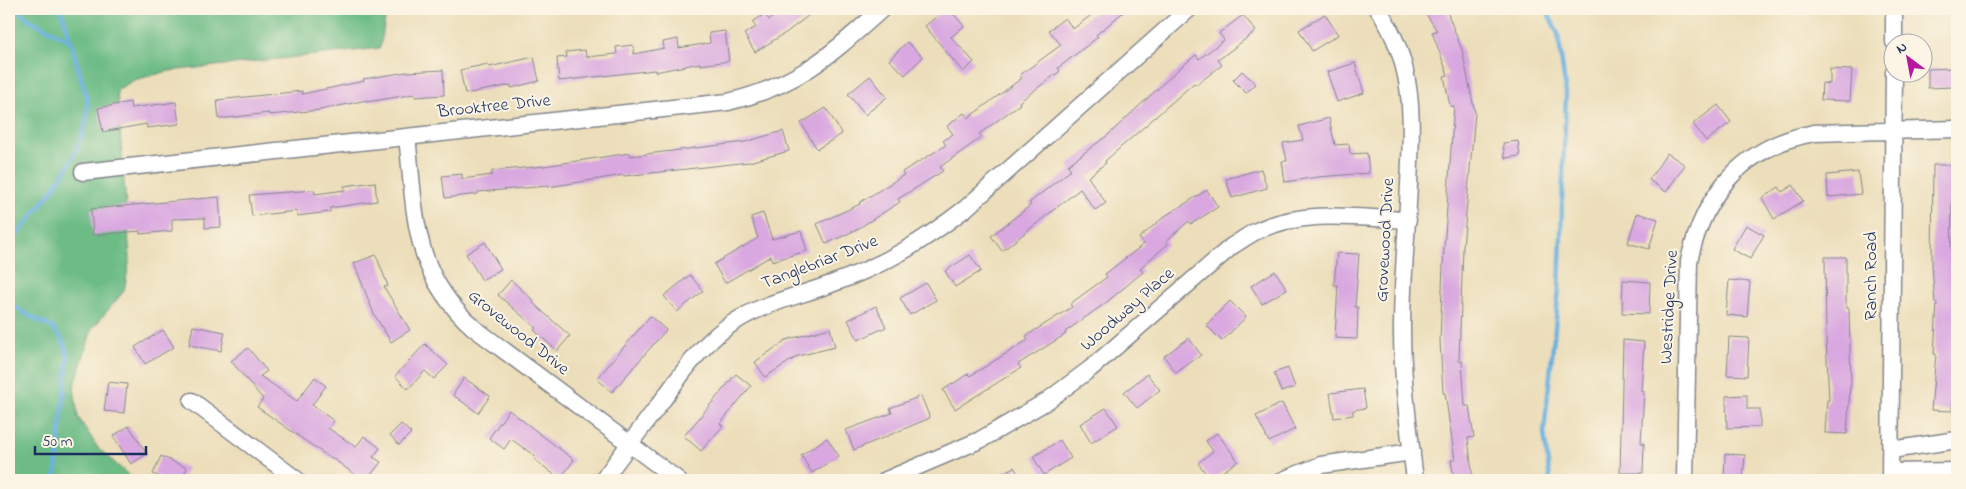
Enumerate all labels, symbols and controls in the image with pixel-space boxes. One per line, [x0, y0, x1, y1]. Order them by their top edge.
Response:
north arrow [1884, 32, 1934, 82]
text: N [1892, 37, 1911, 60]
street label: Brooktree Drive [435, 88, 553, 126]
street label: Grovewood Drive [1370, 176, 1402, 303]
street label: Tanglebriar Drive [758, 228, 883, 298]
street label: Ranch Road [1859, 232, 1885, 320]
street label: Westridge Drive [1654, 248, 1687, 365]
street label: Woodway Place [1075, 261, 1181, 358]
street label: Grovewood Drive [462, 284, 575, 383]
scale bar [35, 424, 146, 456]
text: 50 m [42, 431, 73, 453]

